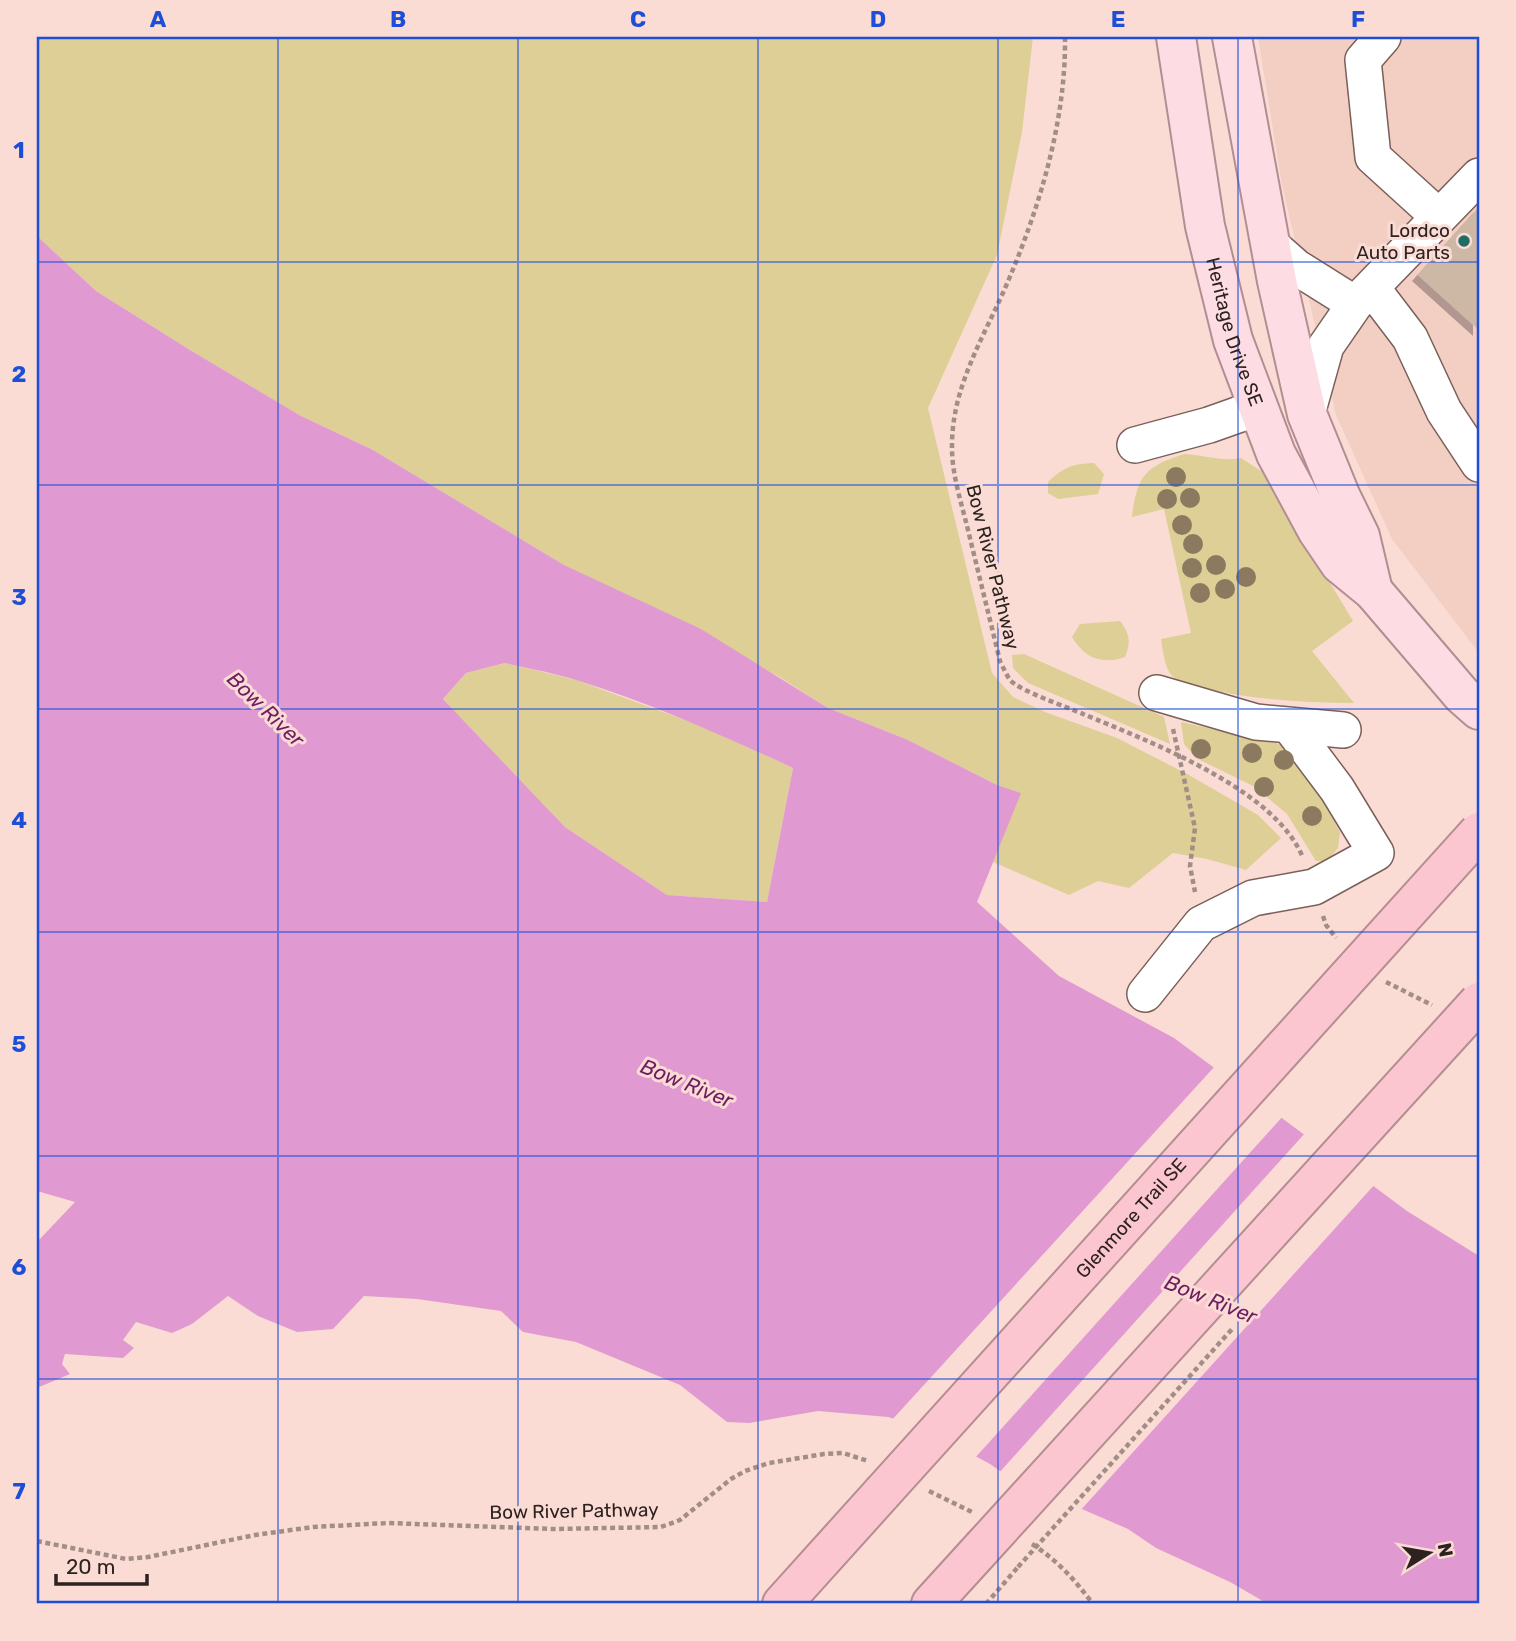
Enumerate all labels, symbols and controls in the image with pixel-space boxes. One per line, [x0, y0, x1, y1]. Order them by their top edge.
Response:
text: A [150, 5, 167, 33]
text: B [390, 5, 406, 33]
text: C [630, 5, 646, 33]
text: D [870, 5, 886, 33]
text: E [1111, 5, 1125, 33]
text: F [1351, 5, 1365, 33]
text: 1 [13, 136, 25, 164]
place label: Lordco Auto Parts [1356, 219, 1450, 264]
marker: Lordco Auto Parts [1456, 233, 1472, 249]
street label: Heritage Drive SE [1202, 255, 1268, 409]
text: 2 [12, 360, 26, 388]
street label: Bow River Pathway [961, 482, 1025, 652]
text: 3 [11, 583, 27, 611]
water label: Bow River [222, 666, 310, 752]
text: 4 [11, 806, 27, 834]
text: 5 [12, 1030, 27, 1058]
water label: Bow River [637, 1053, 738, 1113]
street label: Glenmore Trail SE [1071, 1153, 1191, 1282]
text: 6 [12, 1253, 27, 1281]
water label: Bow River [1161, 1269, 1262, 1329]
text: 7 [12, 1477, 26, 1505]
street label: Bow River Pathway [489, 1498, 659, 1524]
north arrow [1394, 1518, 1464, 1588]
text: N [1433, 1541, 1458, 1559]
scale bar [56, 1543, 147, 1587]
text: 20 m [66, 1554, 115, 1579]

